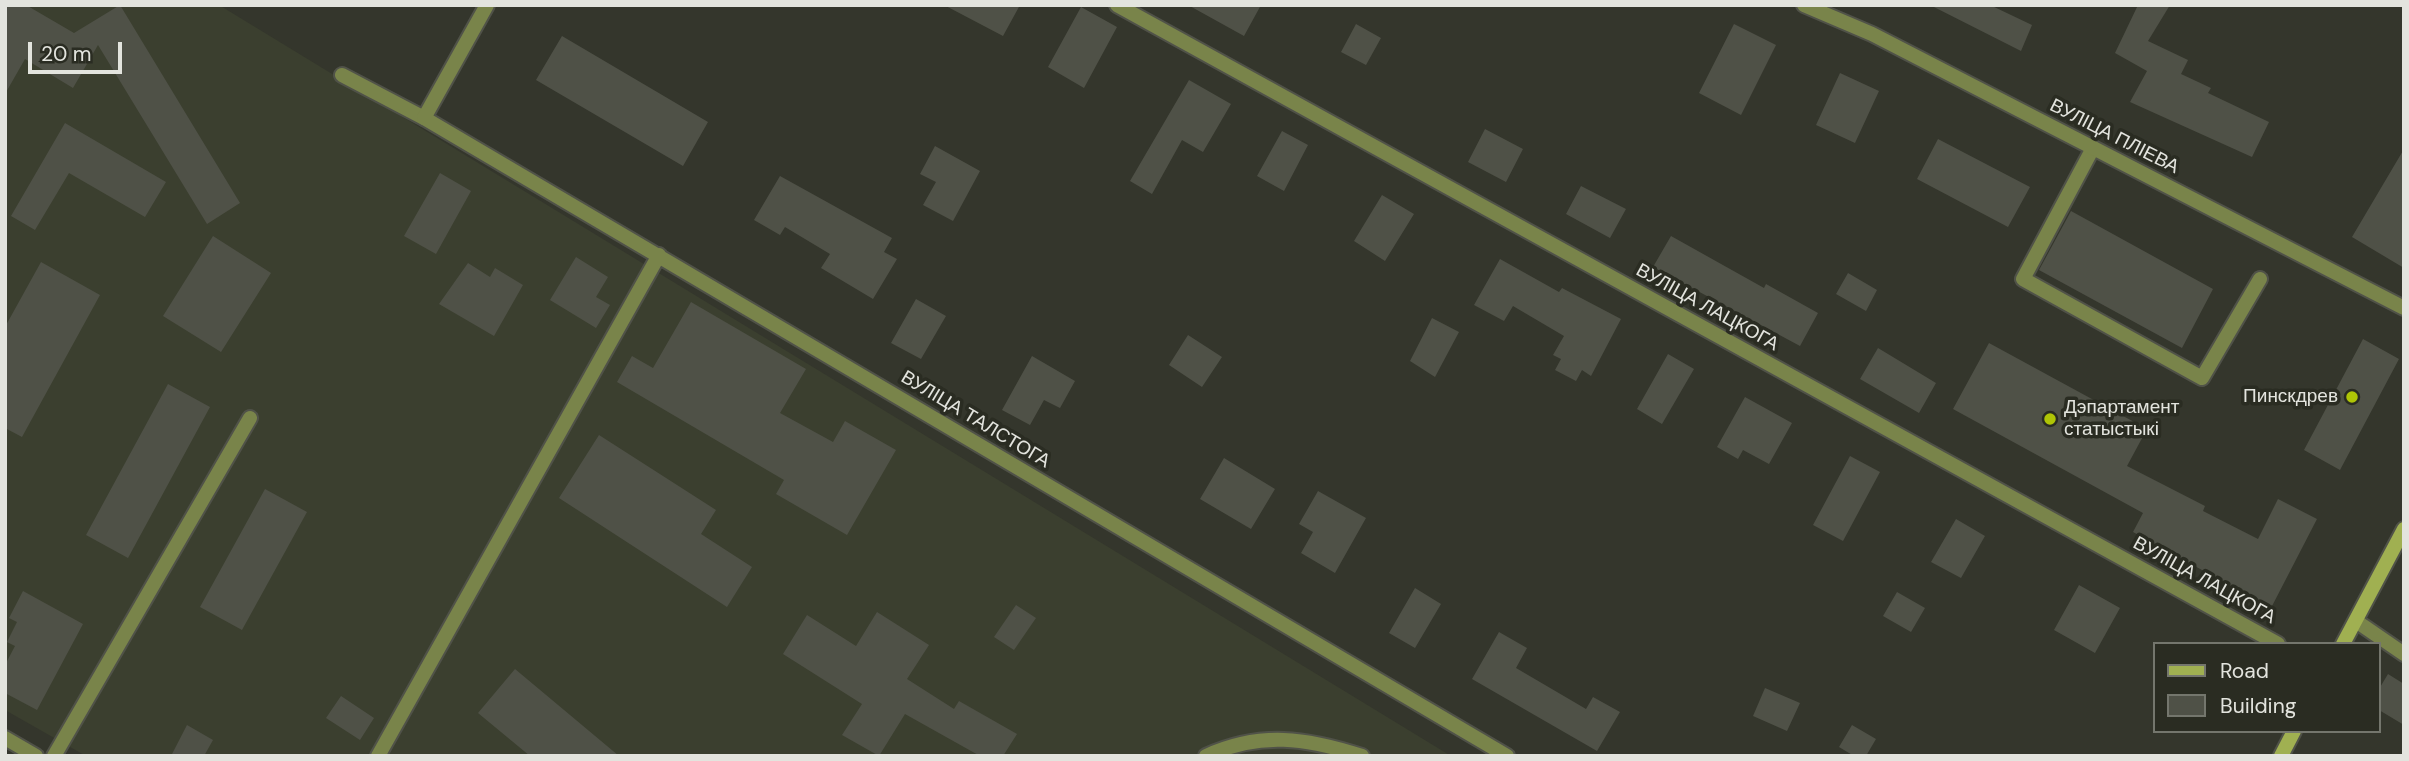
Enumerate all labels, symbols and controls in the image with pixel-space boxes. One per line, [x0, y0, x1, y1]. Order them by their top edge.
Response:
scale bar [32, 28, 126, 72]
text: 20 m [41, 40, 92, 68]
street label: ВУЛІЦА ПЛІЕВА [2046, 95, 2182, 179]
street label: ВУЛІЦА ЛАЦКОГА [1632, 259, 1782, 357]
street label: ВУЛІЦА ТАЛСТОГА [896, 366, 1054, 474]
place label: Пинскдрев [2243, 386, 2338, 408]
marker: Пинскдрев [2344, 389, 2360, 405]
place label: Дэпартамент статыстыкі [2064, 397, 2179, 441]
marker: Дэпартамент статыстыкі [2042, 411, 2058, 427]
street label: ВУЛІЦА ЛАЦКОГА [2129, 532, 2279, 630]
legend [2154, 642, 2381, 733]
text: Road [2220, 657, 2269, 685]
text: Building [2220, 692, 2296, 720]

